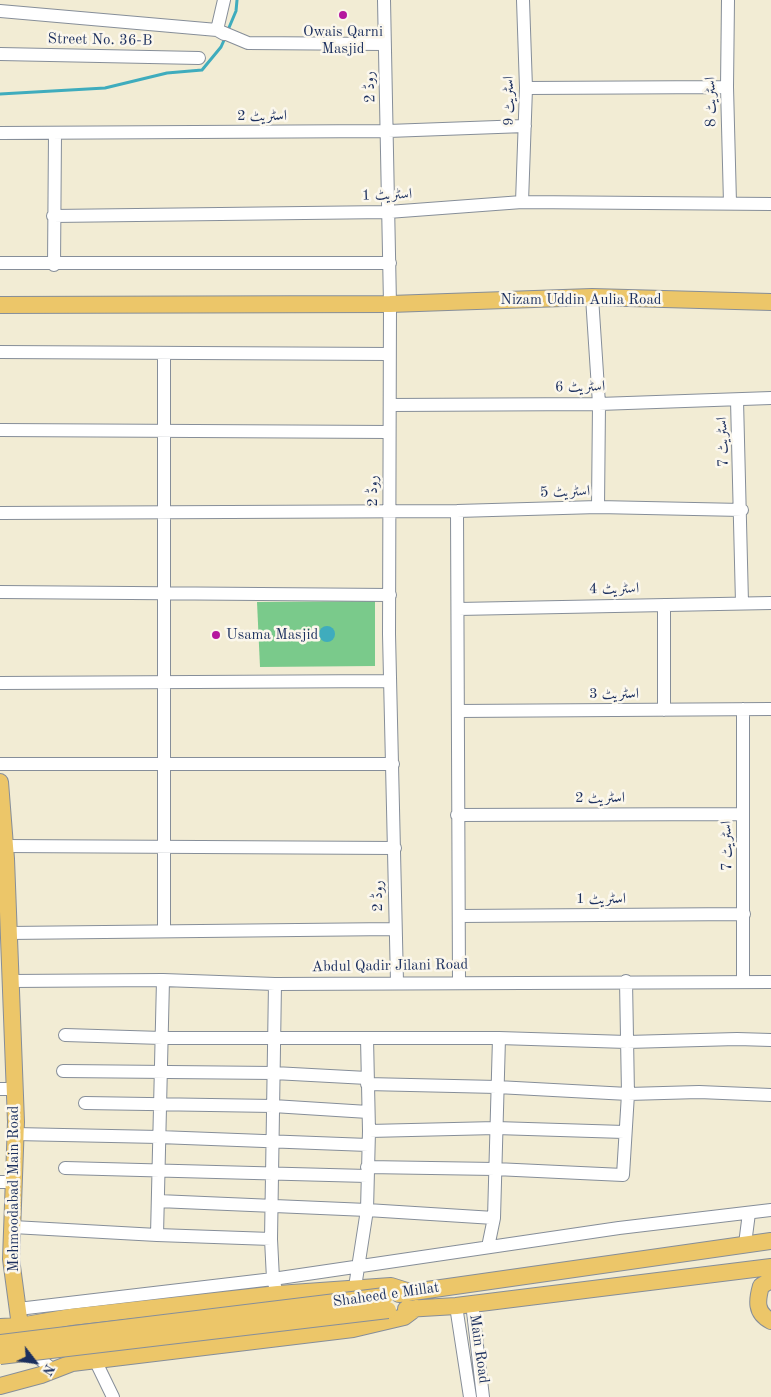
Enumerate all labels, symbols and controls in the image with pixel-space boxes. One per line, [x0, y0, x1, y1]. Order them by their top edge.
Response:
marker: Owais Qarni Masjid [337, 9, 349, 21]
place label: Owais Qarni Masjid [303, 23, 383, 58]
street label: Street No. 36-B [48, 30, 152, 50]
street label: روڈ 2 [360, 71, 380, 103]
street label: اسٹریٹ 9 [500, 76, 518, 126]
street label: اسٹریٹ 8 [702, 77, 720, 127]
street label: اسٹریٹ 2 [237, 107, 287, 125]
street label: اسٹریٹ 1 [362, 185, 412, 205]
street label: Nizam Uddin Aulia Road [500, 291, 662, 309]
street label: اسٹریٹ 6 [555, 378, 605, 396]
street label: اسٹریٹ 7 [713, 417, 733, 467]
street label: روڈ 2 [364, 475, 382, 507]
street label: اسٹریٹ 5 [540, 482, 590, 502]
street label: اسٹریٹ 4 [589, 580, 639, 598]
place label: Usama Masjid [226, 626, 318, 644]
marker: Usama Masjid [210, 629, 222, 641]
street label: اسٹریٹ 3 [589, 685, 639, 703]
street label: اسٹریٹ 2 [575, 789, 625, 807]
street label: اسٹریٹ 7 [718, 821, 736, 871]
street label: روڈ 2 [369, 880, 387, 912]
street label: اسٹریٹ 1 [576, 890, 626, 908]
street label: Abdul Qadir Jilani Road [311, 956, 469, 976]
street label: Mehmoodabad Main Road [5, 1106, 23, 1272]
street label: Shaheed e Millat [332, 1279, 440, 1311]
street label: Main Road [465, 1313, 493, 1385]
north arrow [10, 1337, 60, 1387]
text: N [39, 1361, 57, 1378]

